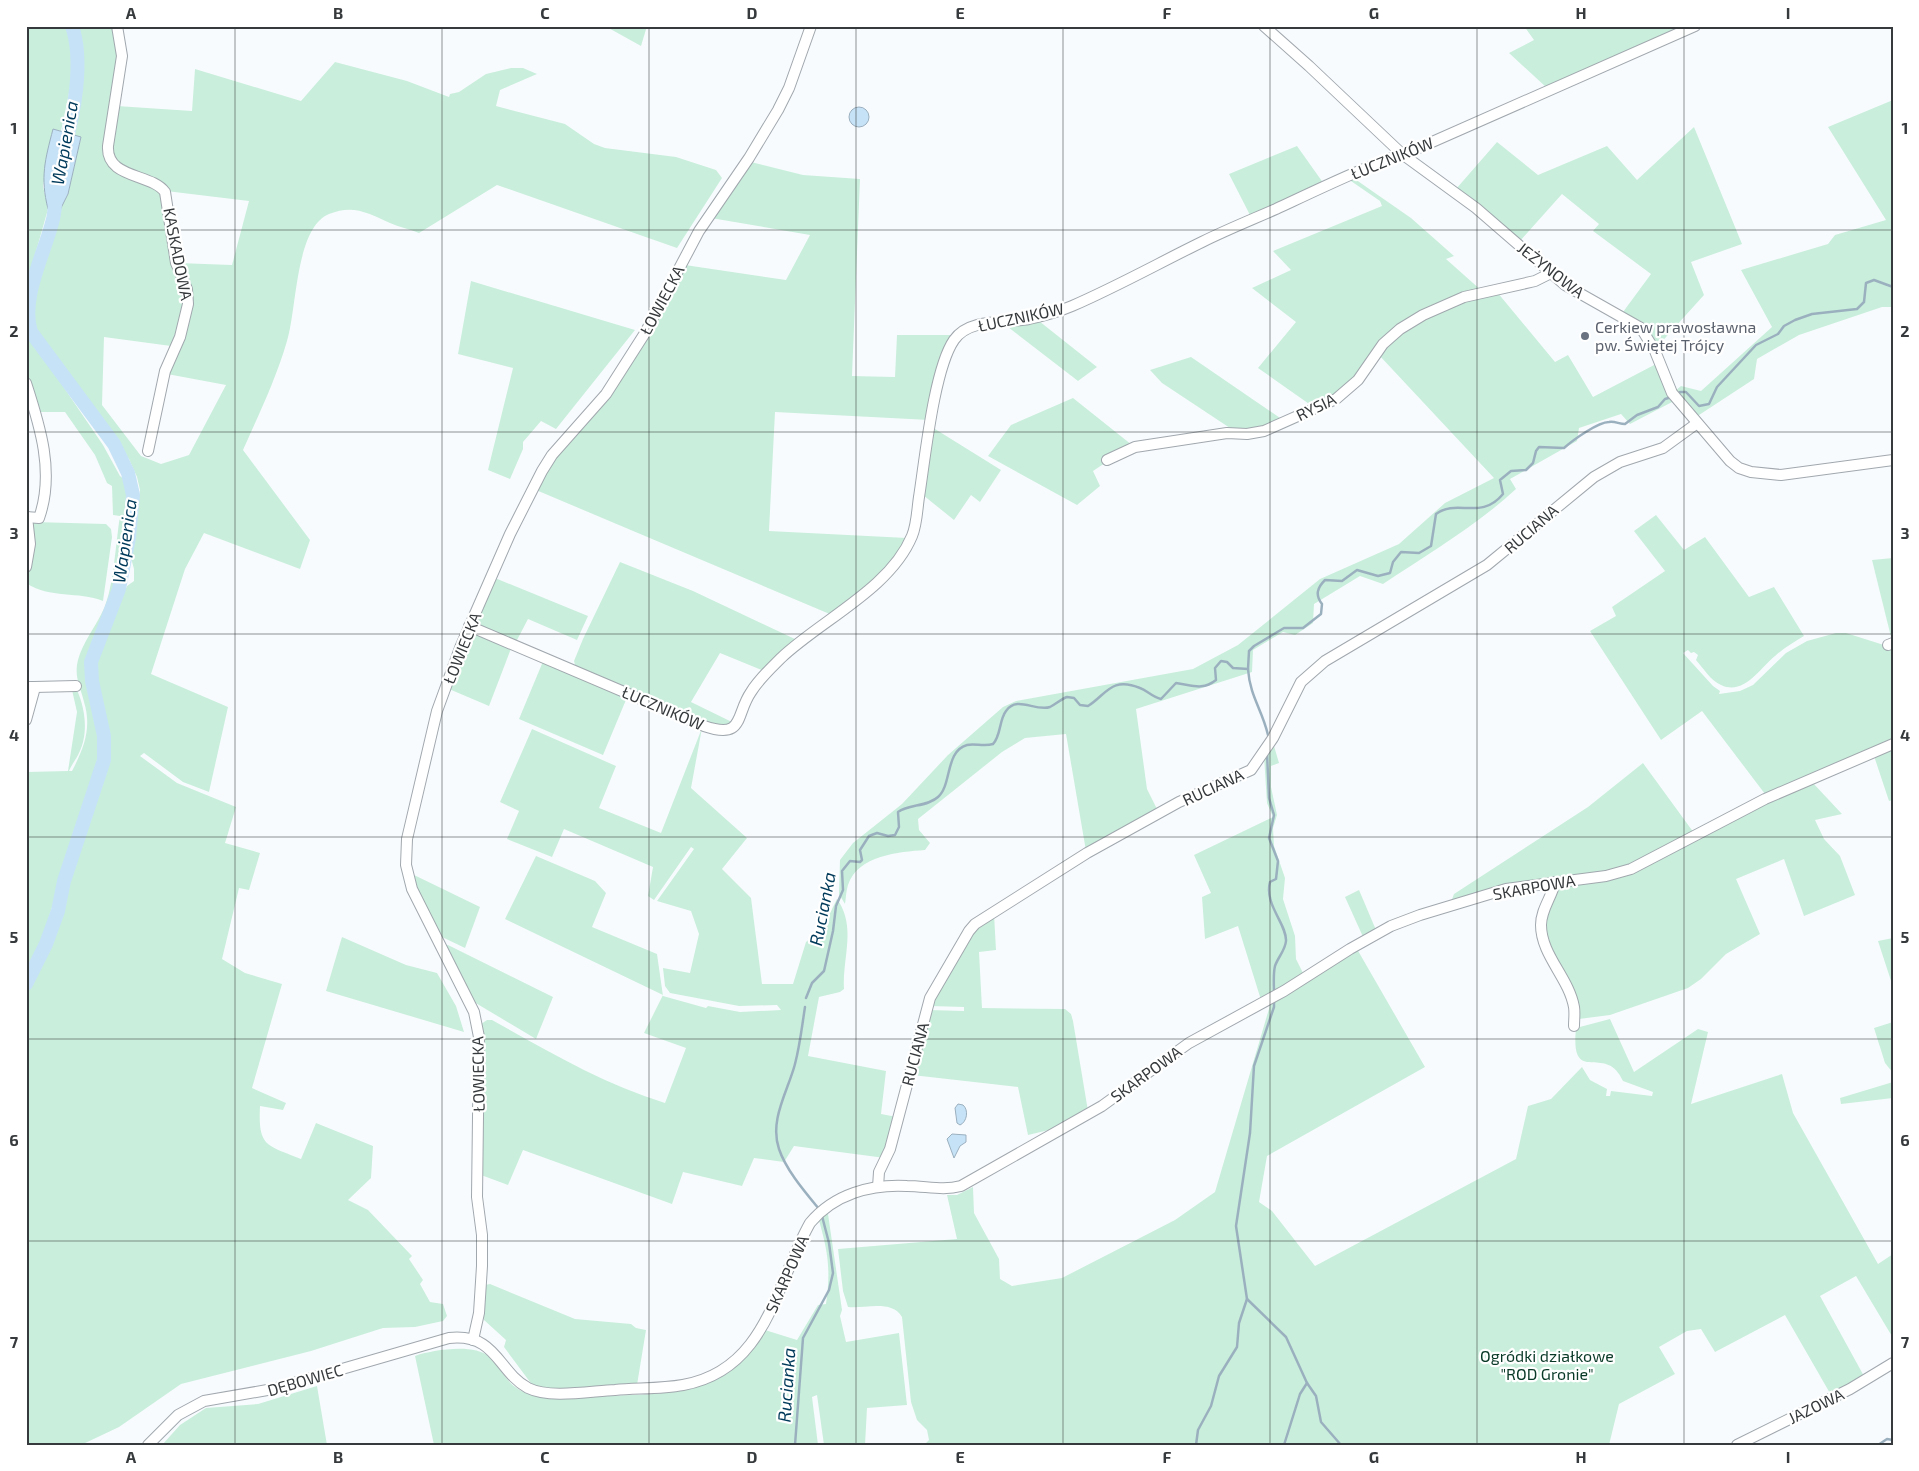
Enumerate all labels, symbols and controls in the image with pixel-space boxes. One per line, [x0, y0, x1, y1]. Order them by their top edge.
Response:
text: A [126, 3, 137, 22]
text: B [333, 3, 343, 22]
text: C [540, 3, 550, 22]
text: D [747, 3, 758, 22]
text: E [955, 3, 965, 22]
text: F [1163, 3, 1172, 22]
text: G [1369, 3, 1379, 22]
text: H [1575, 3, 1587, 22]
text: I [1786, 3, 1790, 22]
water label: Wapienica [46, 99, 82, 187]
text: 1 [11, 118, 17, 137]
text: 1 [1902, 118, 1908, 137]
street label: ŁUCZNIKÓW [1348, 132, 1436, 183]
street label: KASKADOWA [160, 206, 197, 302]
street label: JEŻYNOWA [1514, 238, 1588, 302]
street label: ŁOWIECKA [635, 262, 688, 338]
street label: ŁUCZNIKÓW [976, 298, 1066, 335]
place label: Cerkiew prawosławna pw. Świętej Trójcy [1595, 317, 1756, 355]
text: 2 [9, 321, 19, 340]
text: 2 [1900, 321, 1910, 340]
marker: Cerkiew prawosławna pw. Świętej Trójcy [1579, 330, 1591, 342]
street label: RYSIA [1293, 389, 1339, 424]
water label: Wapienica [107, 497, 141, 585]
street label: RUCIANA [1500, 500, 1561, 557]
text: 3 [9, 523, 19, 542]
text: 3 [1900, 523, 1910, 542]
street label: ŁOWIECKA [439, 609, 485, 686]
street label: ŁUCZNIKÓW [619, 682, 707, 733]
text: 4 [9, 725, 19, 744]
text: 4 [1900, 725, 1910, 744]
street label: RUCIANA [1179, 764, 1246, 809]
water label: Rucianka [804, 870, 840, 948]
street label: SKARPOWA [1491, 870, 1577, 903]
text: 5 [10, 927, 19, 946]
text: 5 [1901, 927, 1910, 946]
street label: RUCIANA [897, 1020, 932, 1088]
street label: ŁOWIECKA [467, 1036, 488, 1112]
street label: SKARPOWA [1106, 1041, 1185, 1106]
text: 6 [9, 1130, 19, 1149]
text: 6 [1900, 1130, 1910, 1149]
street label: SKARPOWA [761, 1232, 812, 1316]
text: 7 [10, 1332, 19, 1351]
text: 7 [1901, 1332, 1910, 1351]
park label: Ogródki działkowe "ROD Gronie" [1480, 1346, 1614, 1383]
water label: Rucianka [772, 1347, 800, 1423]
street label: DĘBOWIEC [265, 1360, 345, 1399]
street label: JAZOWA [1785, 1384, 1847, 1427]
text: A [126, 1447, 137, 1466]
text: B [333, 1447, 343, 1466]
text: C [540, 1447, 550, 1466]
text: D [747, 1447, 758, 1466]
text: E [955, 1447, 965, 1466]
text: F [1163, 1447, 1172, 1466]
text: G [1369, 1447, 1379, 1466]
text: H [1575, 1447, 1587, 1466]
text: I [1786, 1447, 1790, 1466]

